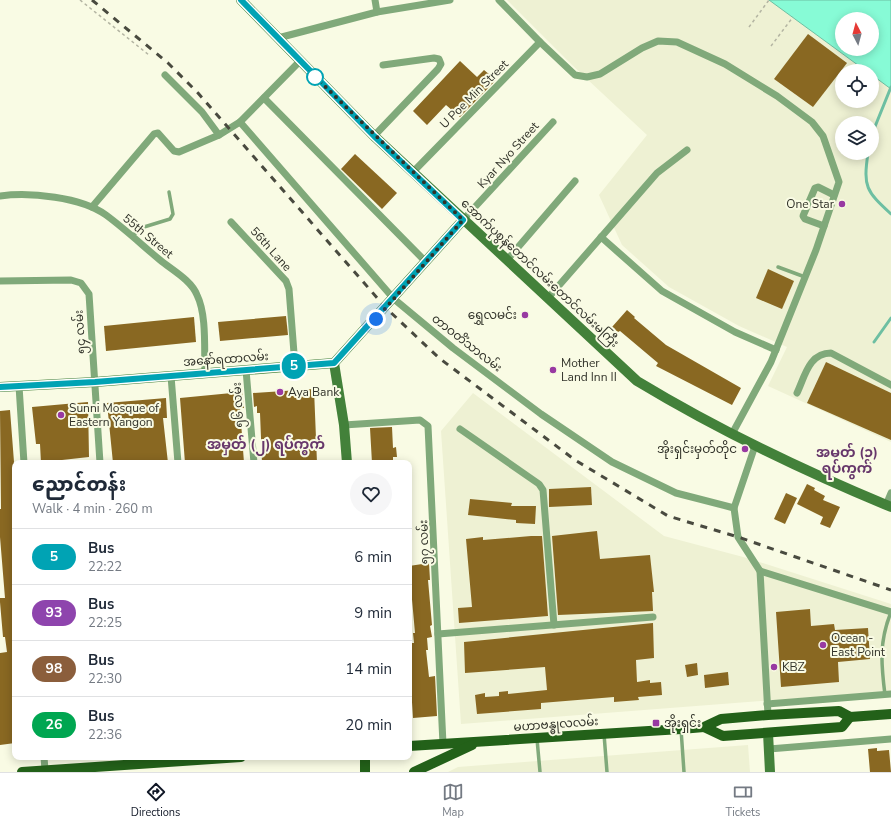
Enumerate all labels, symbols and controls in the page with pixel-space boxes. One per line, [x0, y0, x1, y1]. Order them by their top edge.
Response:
north arrow [835, 12, 879, 56]
map controls [835, 12, 879, 160]
street label: U Poe Min Street [436, 56, 512, 132]
button: locate [835, 64, 879, 108]
unlabelled marker [306, 68, 324, 86]
button: layers [835, 116, 879, 160]
street label: Kyar Nyo Street [474, 118, 543, 192]
street label: အောက်ပုစွန်တောင်လမ်းတောင်လမ်းမကြီး [456, 195, 623, 352]
place label: One Star [786, 196, 835, 212]
marker: One Star [837, 199, 847, 209]
street label: 55th Street [119, 210, 177, 262]
street label: 56th Lane [247, 223, 295, 275]
place label: ရွှေလမင်း [468, 306, 517, 325]
street label: ၅၄ လမ်း [69, 309, 92, 355]
your location [366, 309, 386, 329]
street label: တာဝတိံသာလမ်း [428, 310, 506, 376]
marker: ရွှေလမင်း [520, 310, 530, 320]
street label: အနော်ရထာလမ်း [183, 347, 269, 372]
line badge: 5 [281, 353, 307, 379]
place label: Mother Land Inn II [561, 355, 617, 385]
text: 5 [290, 356, 298, 375]
marker: Mother Land Inn II [548, 365, 558, 375]
street label: ၅၆ လမ်း [227, 382, 250, 428]
place label: Aya Bank [288, 384, 340, 400]
marker: Aya Bank [275, 387, 285, 397]
place label: Sunni Mosque of Eastern Yangon [69, 400, 160, 430]
marker: Sunni Mosque of Eastern Yangon [56, 410, 66, 420]
district label: အမှတ် (၂) ရပ်ကွက် [207, 434, 325, 456]
place label: အိုးရှင်းမှတ်တိုင [657, 440, 737, 459]
district label: အမှတ် (၃) ရပ်ကွက် [816, 442, 878, 480]
marker: အိုးရှင်းမှတ်တိုင [740, 444, 750, 454]
text: ညောင်တန်း [32, 472, 126, 498]
button: heart [350, 473, 392, 515]
text: Walk · 4 min · 260 m [32, 500, 153, 518]
street label: ၅၇ လမ်း [414, 519, 435, 565]
text: Bus [88, 538, 114, 558]
text: 5 [50, 547, 58, 566]
text: 6 min [354, 547, 392, 567]
text: 22:22 [88, 558, 122, 576]
text: Bus [88, 594, 114, 614]
text: 93 [46, 603, 62, 622]
text: 9 min [354, 603, 392, 623]
text: 22:25 [88, 614, 122, 632]
place label: Ocean - East Point [831, 630, 886, 660]
marker: Ocean - East Point [818, 640, 828, 650]
text: Bus [88, 650, 114, 670]
text: 98 [46, 659, 62, 678]
text: 14 min [345, 659, 392, 679]
place label: KBZ [782, 659, 805, 675]
marker: KBZ [769, 662, 779, 672]
text: 22:30 [88, 670, 122, 688]
text: Bus [88, 706, 114, 726]
street label: မဟာဗန္ဓုလလမ်း [513, 712, 599, 737]
place label: အိုးရှင်း [664, 714, 701, 733]
text: 26 [46, 715, 62, 734]
text: 20 min [345, 715, 392, 735]
marker: အိုးရှင်း [651, 718, 661, 728]
text: 22:36 [88, 726, 122, 744]
tab: Directions [131, 781, 180, 820]
tab: Map [442, 781, 464, 820]
tab: Tickets [726, 781, 760, 820]

